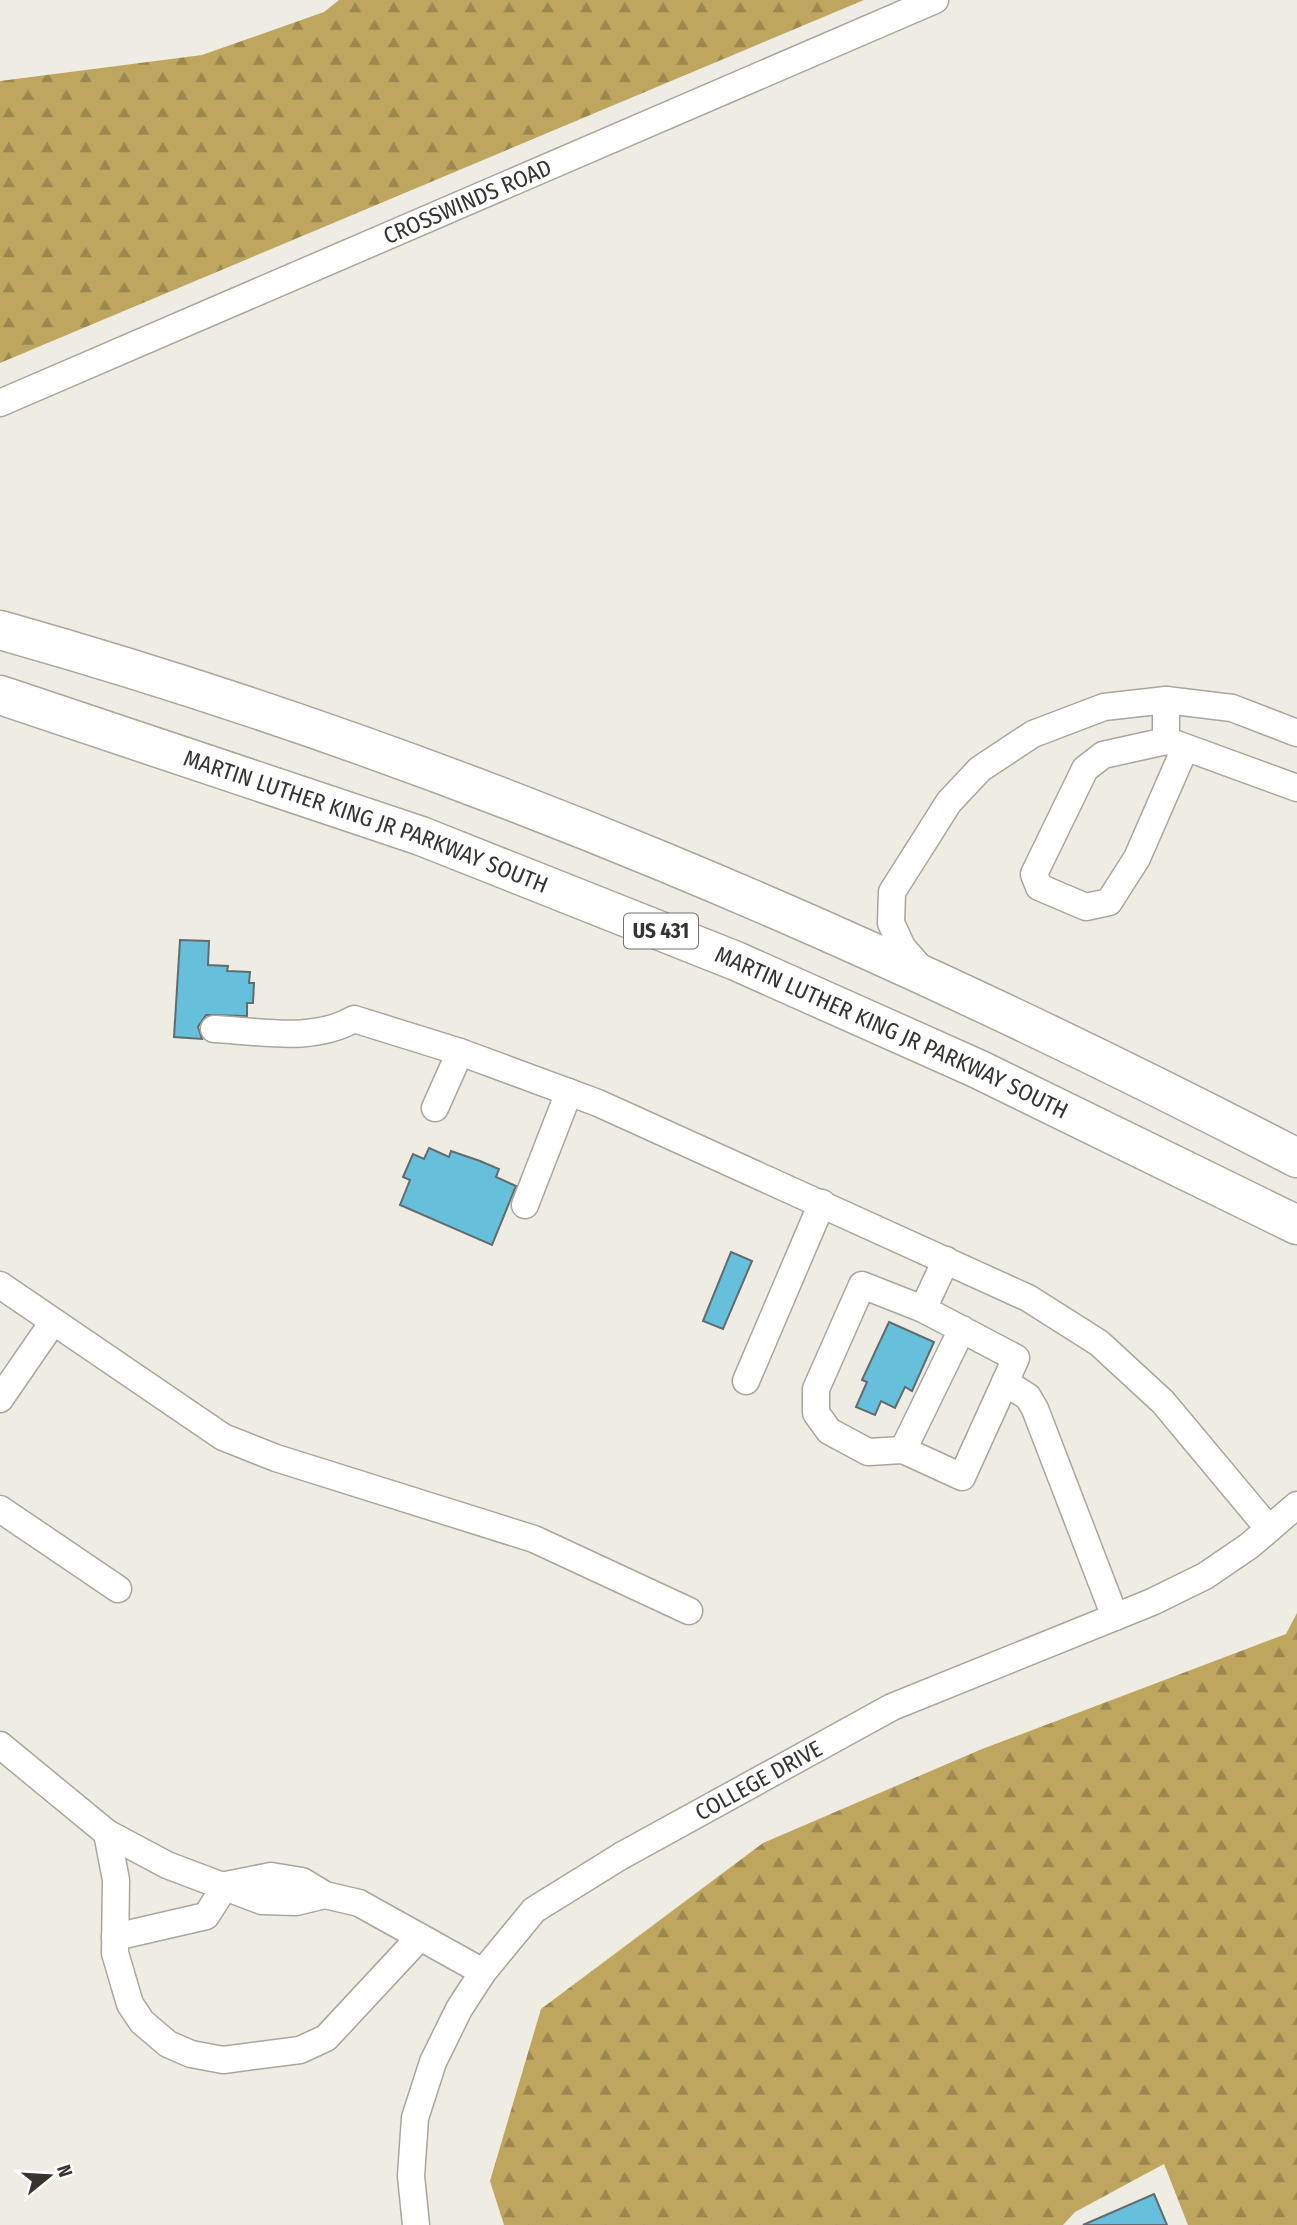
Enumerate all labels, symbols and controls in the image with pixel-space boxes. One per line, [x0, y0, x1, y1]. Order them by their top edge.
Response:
street label: CROSSWINDS ROAD [379, 153, 556, 250]
street label: MARTIN LUTHER KING JR PARKWAY SOUTH [180, 744, 552, 899]
road number: US 431 [624, 914, 698, 948]
street label: MARTIN LUTHER KING JR PARKWAY SOUTH [711, 940, 1073, 1125]
street label: COLLEGE DRIVE [690, 1734, 827, 1826]
north arrow [14, 2141, 84, 2211]
text: N [52, 2162, 77, 2180]

